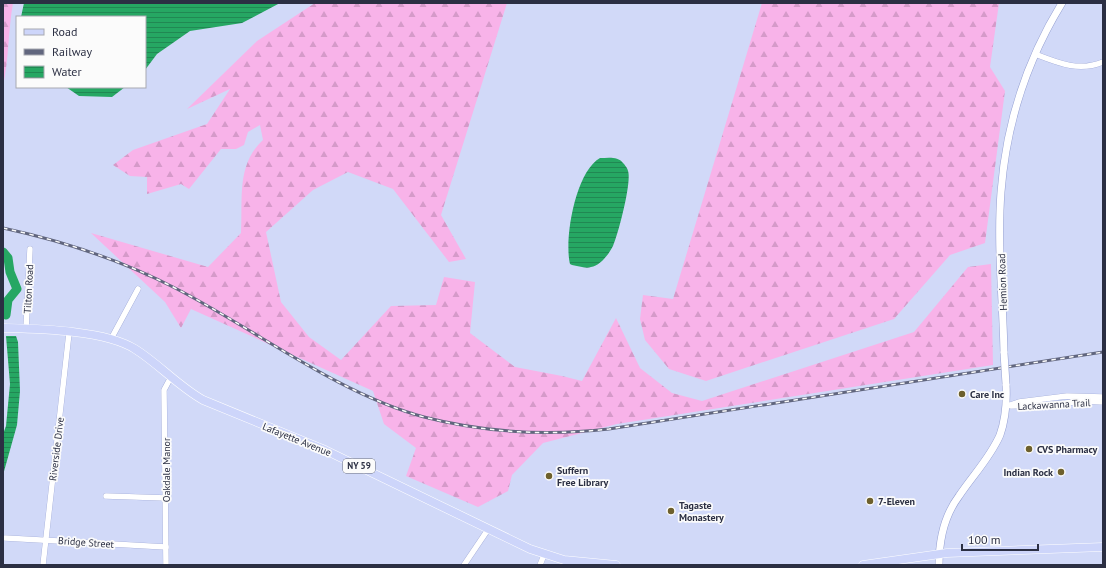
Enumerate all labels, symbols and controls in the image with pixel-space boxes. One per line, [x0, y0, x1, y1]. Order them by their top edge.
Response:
legend [16, 16, 146, 88]
text: Road [52, 24, 77, 39]
text: Railway [52, 44, 92, 59]
text: Water [52, 64, 82, 79]
street label: Hemion Road [995, 253, 1010, 311]
street label: Tilton Road [21, 264, 36, 314]
place label: Care Inc [970, 388, 1005, 401]
marker: Care Inc [957, 389, 967, 399]
street label: Lackawanna Trail [1017, 396, 1091, 413]
street label: Riverside Drive [46, 416, 67, 482]
street label: Lafayette Avenue [261, 420, 333, 459]
street label: Oakdale Manor [160, 437, 173, 502]
place label: CVS Pharmacy [1037, 443, 1098, 456]
marker: CVS Pharmacy [1024, 444, 1034, 454]
road number: NY 59 [343, 459, 375, 473]
place label: Suffern Free Library [557, 464, 608, 489]
place label: Indian Rock [1004, 466, 1053, 479]
marker: Indian Rock [1056, 467, 1066, 477]
marker: Suffern Free Library [544, 471, 554, 481]
place label: 7-Eleven [878, 495, 915, 508]
marker: 7-Eleven [865, 496, 875, 506]
place label: Tagaste Monastery [679, 499, 724, 524]
marker: Tagaste Monastery [666, 506, 676, 516]
scale bar [962, 526, 1038, 552]
text: 100 m [968, 532, 1001, 547]
street label: Bridge Street [58, 534, 115, 551]

